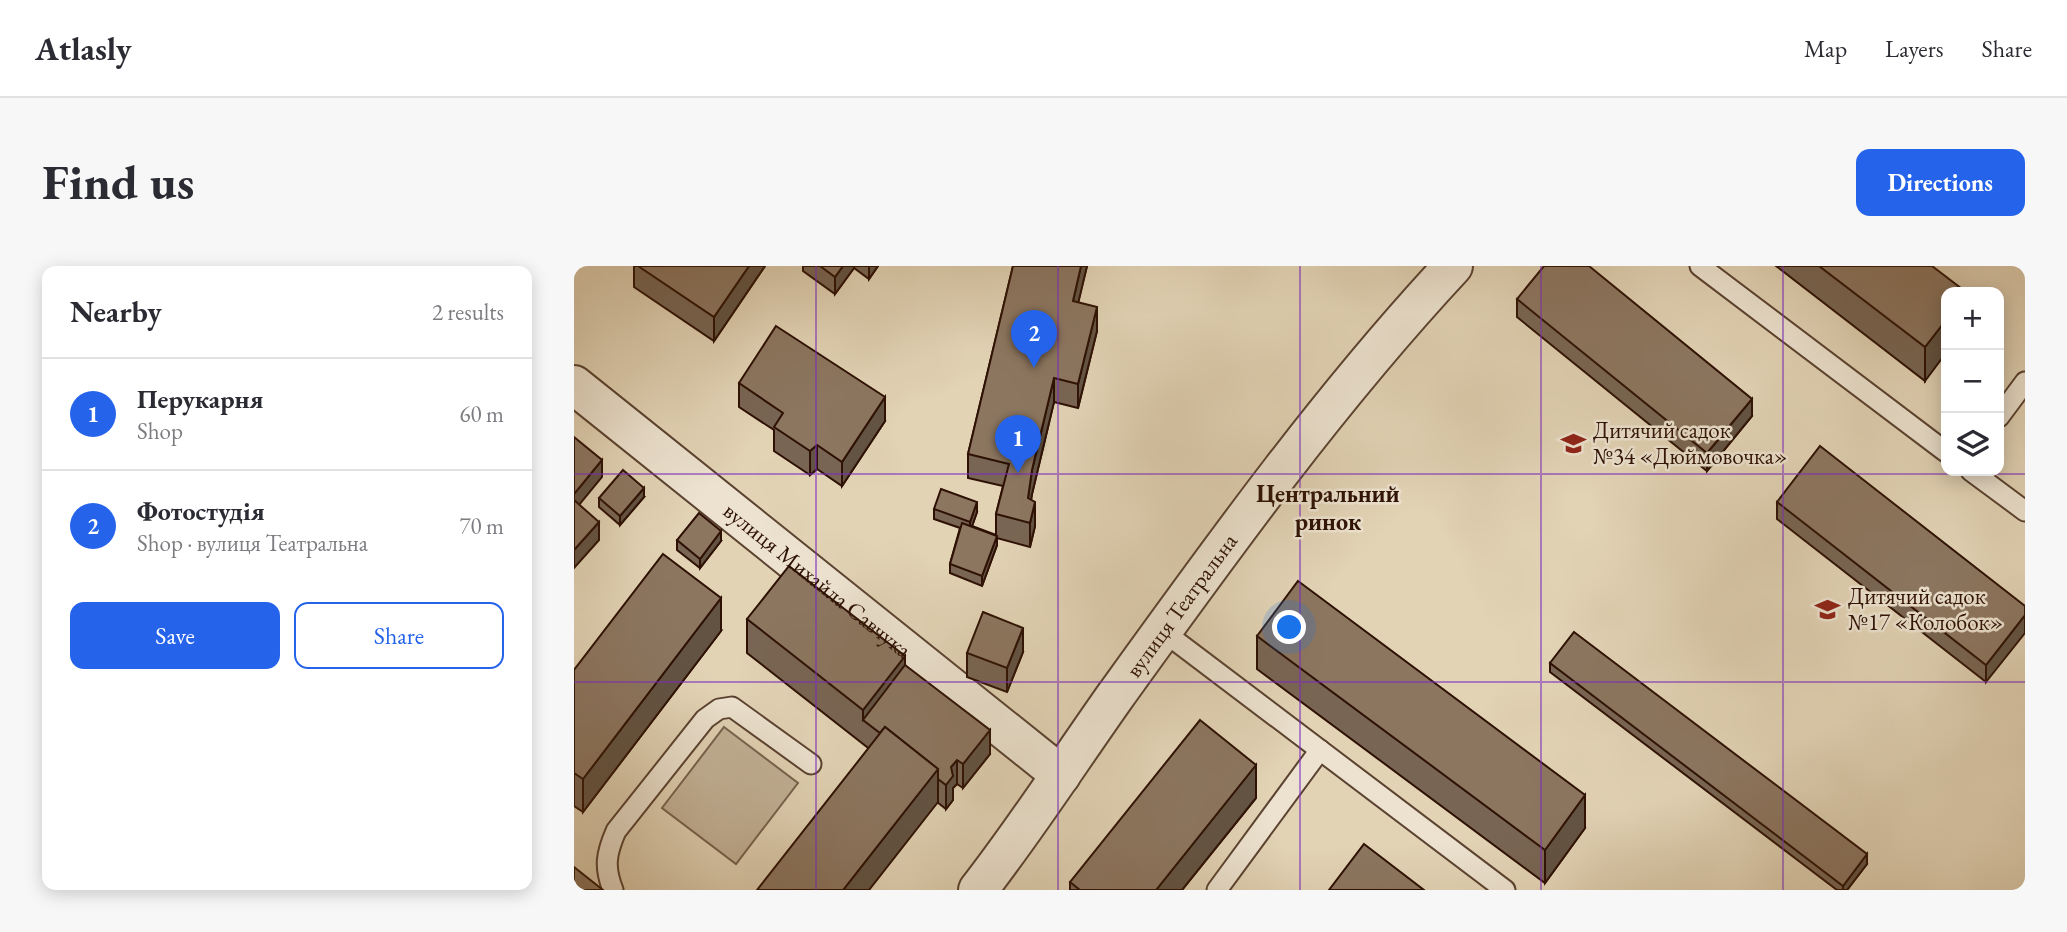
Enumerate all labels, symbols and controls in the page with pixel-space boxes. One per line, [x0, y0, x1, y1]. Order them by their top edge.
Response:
text: Atlasly [35, 27, 132, 70]
text: Map [1804, 33, 1847, 64]
text: Layers [1885, 33, 1944, 64]
text: Share [1982, 33, 2032, 64]
button: Directions [1856, 149, 2025, 216]
text: Find us [42, 150, 194, 214]
map controls [1941, 287, 2004, 476]
button: + [1941, 287, 2004, 350]
text: Nearby [70, 292, 162, 331]
text: 2 results [432, 297, 504, 327]
pin: 2 [1011, 310, 1057, 368]
button: − [1941, 350, 2004, 413]
text: Перукарня [137, 382, 263, 416]
text: 1 [87, 399, 99, 429]
text: 60 m [459, 399, 504, 429]
button: layers [1941, 413, 2004, 476]
pin: 1 [995, 415, 1041, 473]
place label: Дитячий садок №34 «Дюймовочка» [1593, 415, 1788, 471]
text: Shop [137, 416, 183, 446]
school or university icon: Дитячий садок №34 «Дюймовочка» [1559, 429, 1587, 457]
district label: Центральний ринок [1256, 478, 1400, 537]
text: Фотостудія [137, 494, 265, 528]
street label: вулиця Михайла Савчука [717, 496, 918, 665]
text: 2 [87, 511, 99, 541]
text: 70 m [459, 511, 504, 541]
street label: вулиця Театральна [1119, 526, 1244, 683]
text: Shop · вулиця Театральна [137, 528, 368, 558]
place label: Дитячий садок №17 «Колобок» [1848, 581, 2003, 637]
school or university icon: Дитячий садок №17 «Колобок» [1814, 595, 1842, 623]
button: Save [70, 602, 280, 669]
button: Share [294, 602, 504, 669]
your location [1272, 610, 1306, 644]

